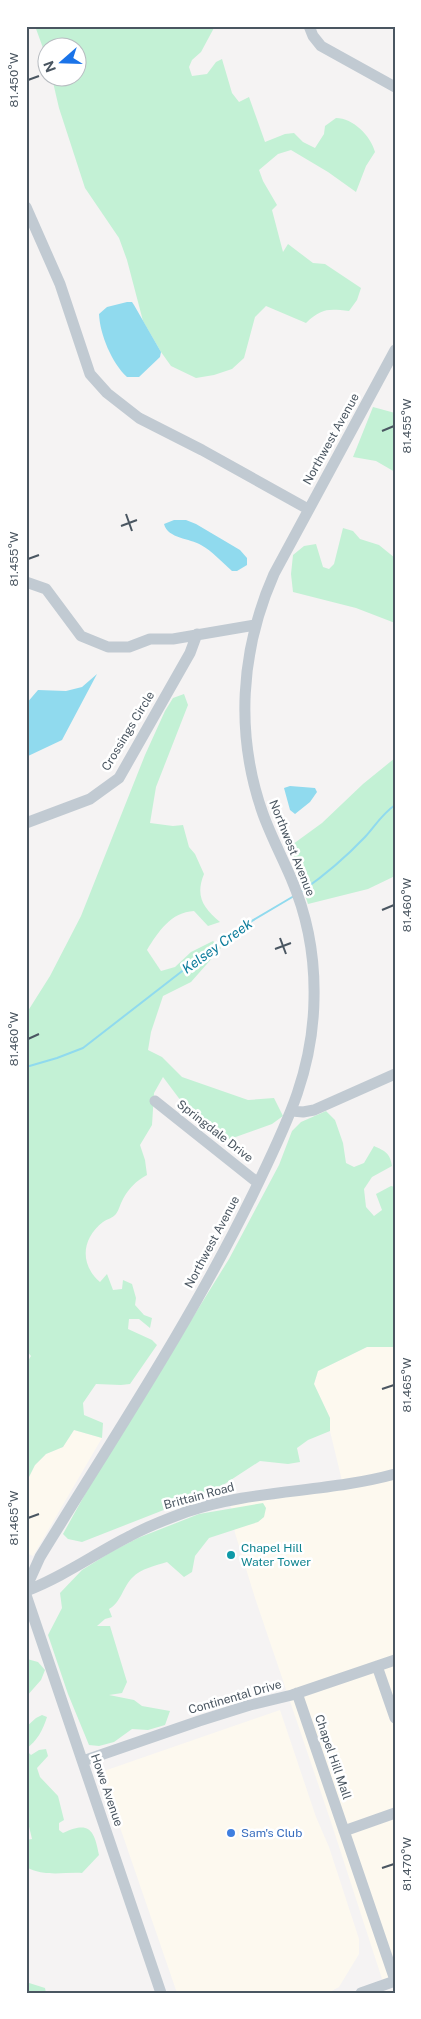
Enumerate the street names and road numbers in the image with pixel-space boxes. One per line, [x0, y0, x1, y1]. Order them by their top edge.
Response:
street label: Northwest Avenue [300, 391, 362, 487]
street label: Crossings Circle [99, 688, 157, 773]
street label: Northwest Avenue [266, 798, 318, 898]
street label: Springdale Drive [174, 1097, 256, 1165]
street label: Northwest Avenue [182, 1193, 242, 1290]
street label: Brittain Road [162, 1480, 236, 1512]
street label: Continental Drive [187, 1677, 283, 1717]
street label: Chapel Hill Mall [312, 1713, 354, 1802]
street label: Howe Avenue [88, 1752, 126, 1828]

